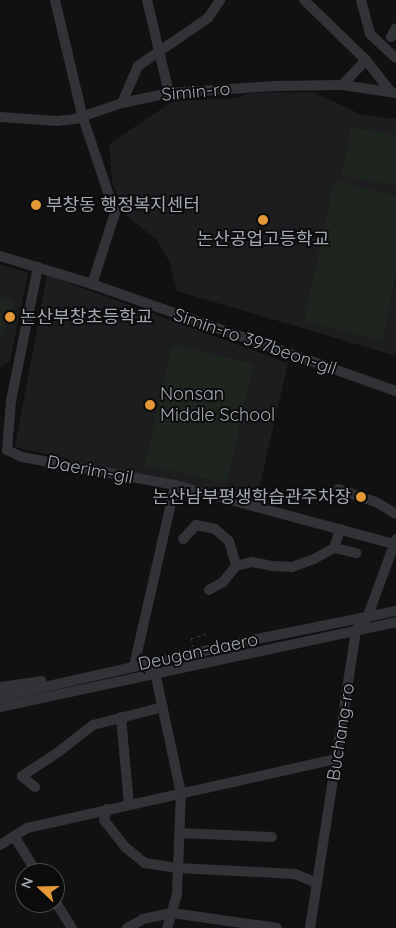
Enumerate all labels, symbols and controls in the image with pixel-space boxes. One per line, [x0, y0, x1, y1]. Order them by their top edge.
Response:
street label: Simin-ro [161, 78, 231, 106]
place label: 부창동 행정복지센터 [46, 194, 200, 216]
marker: 부창동 행정복지센터 [30, 199, 42, 211]
marker: 논산공업고등학교 [257, 214, 269, 226]
place label: 논산공업고등학교 [197, 228, 329, 250]
street label: Simin-ro 397beon-gil [171, 304, 339, 380]
place label: 논산부창초등학교 [20, 306, 152, 328]
marker: 논산부창초등학교 [4, 311, 16, 323]
place label: Nonsan Middle School [160, 384, 275, 426]
marker: Nonsan Middle School [144, 399, 156, 411]
street label: Daerim-gil [45, 451, 135, 489]
place label: 논산남부평생학습관주차장 [152, 486, 351, 508]
marker: 논산남부평생학습관주차장 [355, 491, 367, 503]
street label: Deugan-daero [136, 629, 260, 675]
street label: Buchang-ro [323, 682, 359, 782]
north arrow [15, 863, 65, 913]
text: N [17, 875, 37, 891]

